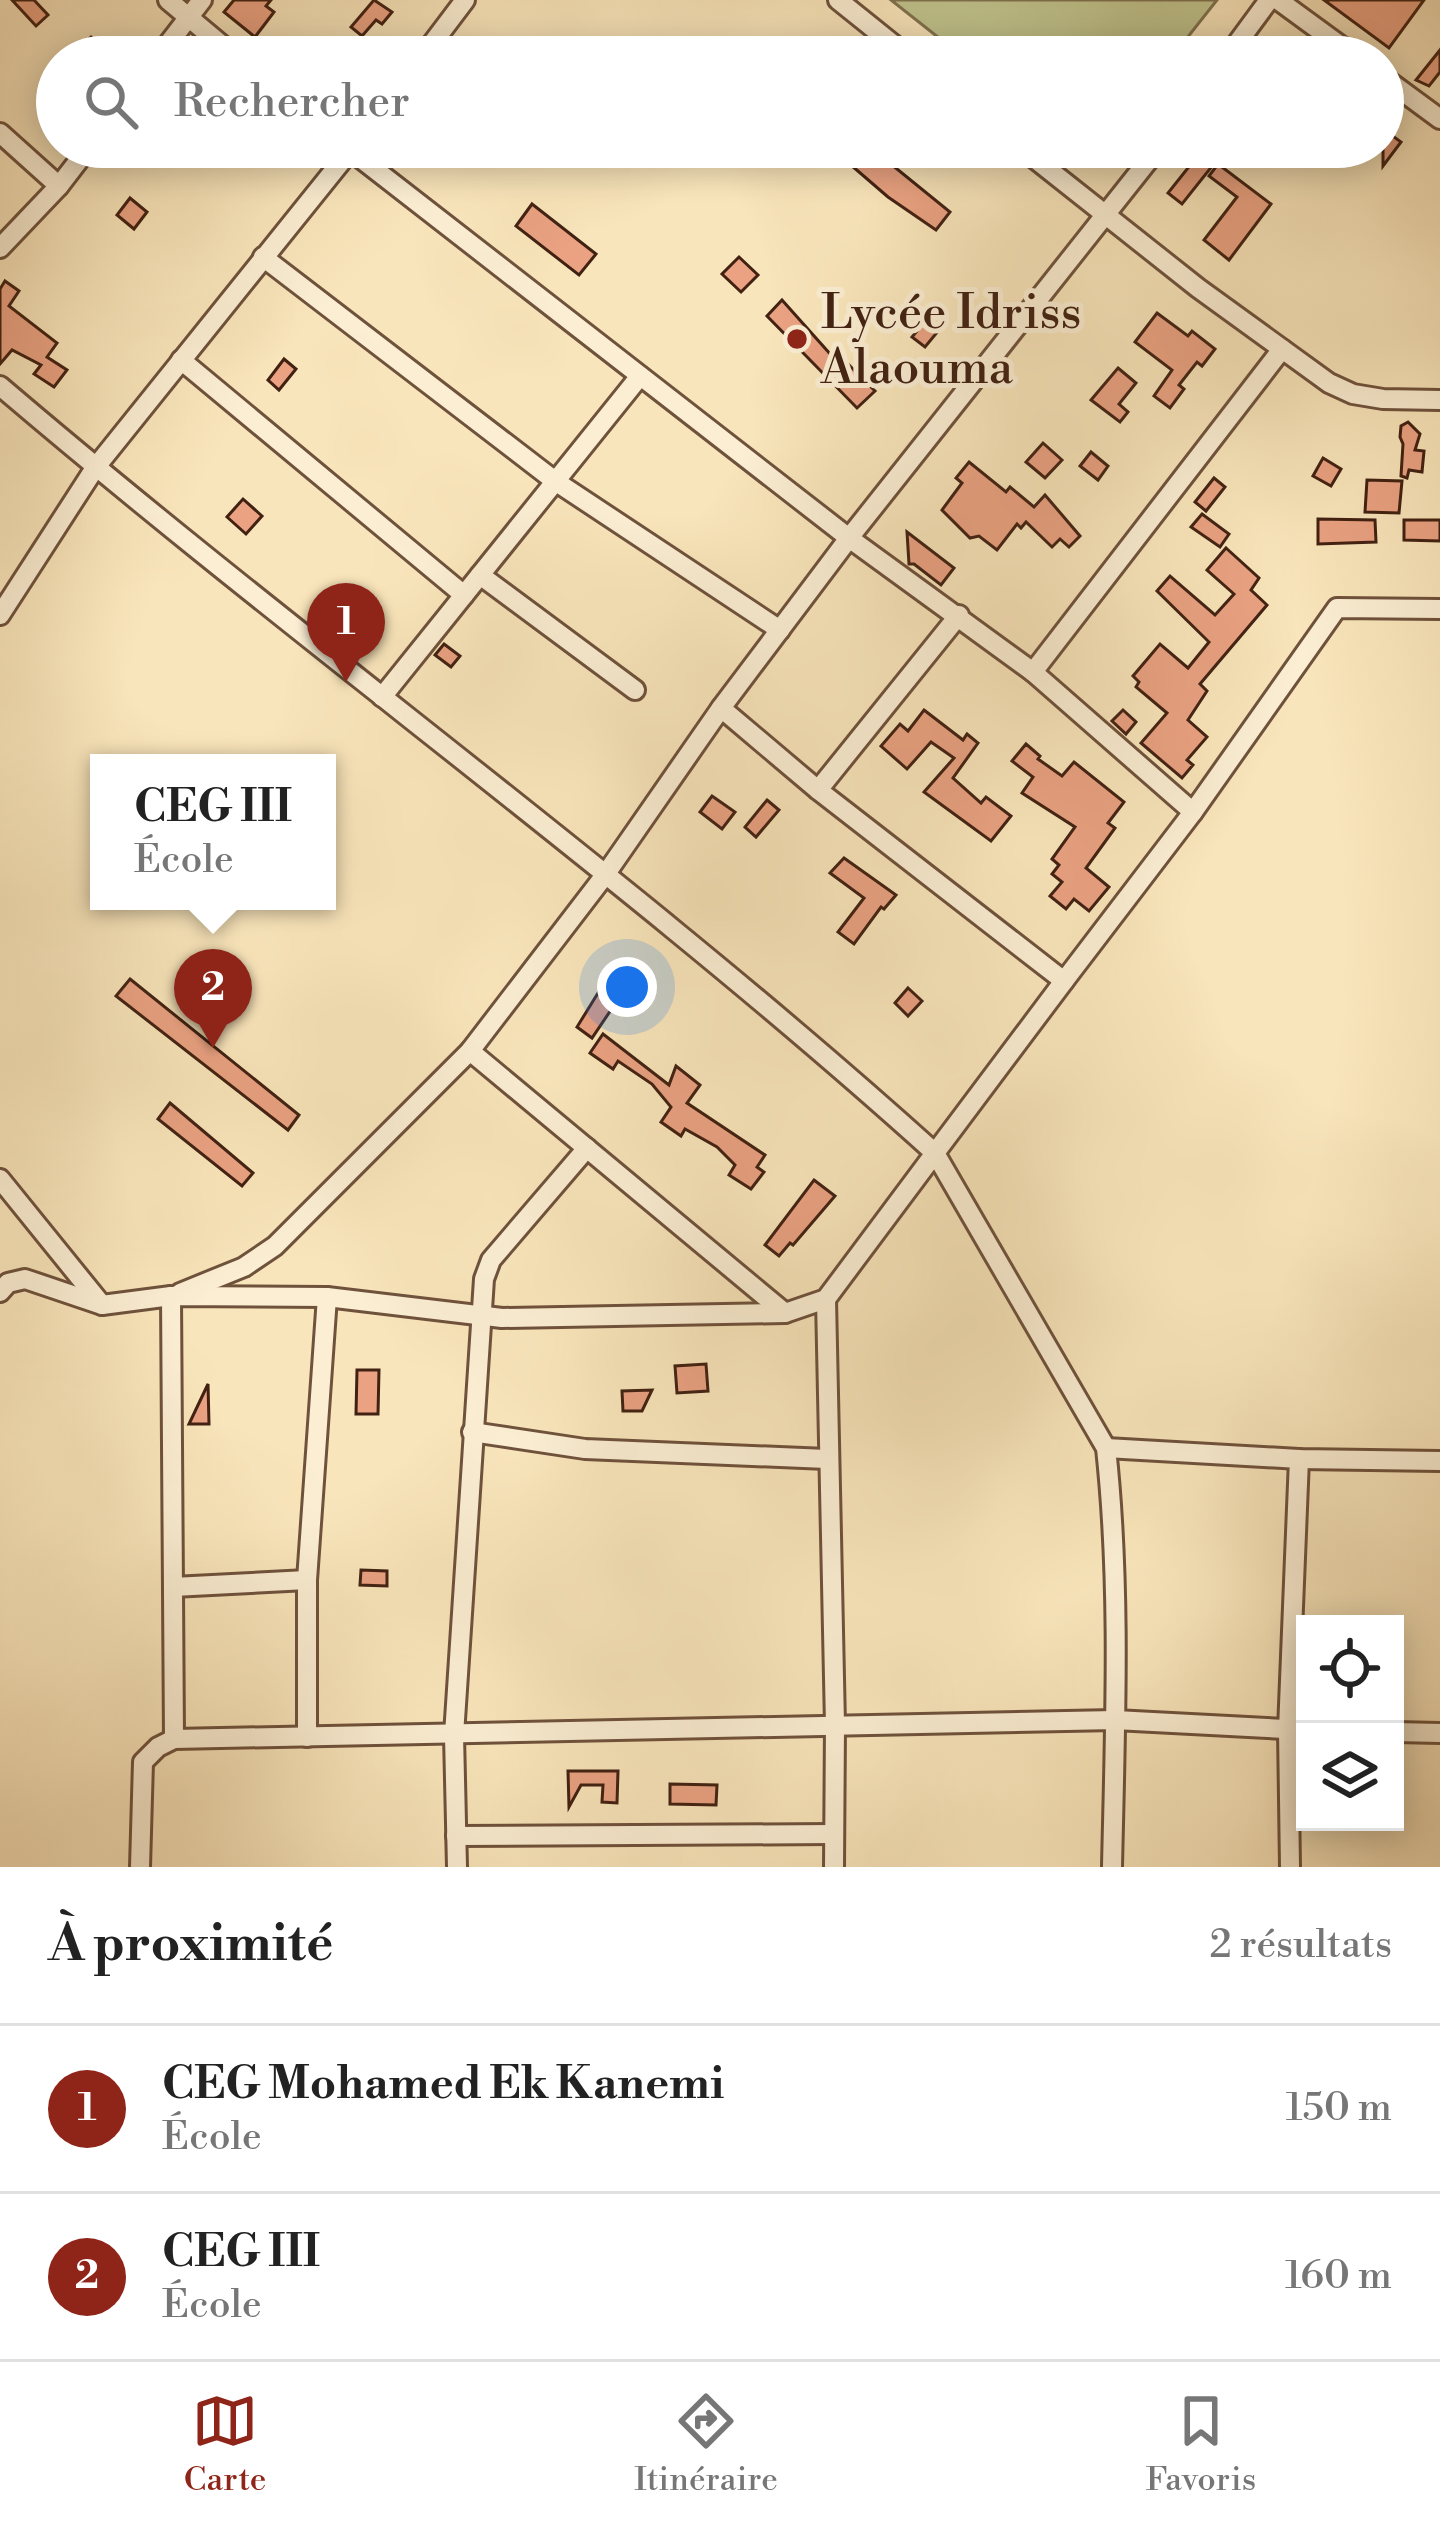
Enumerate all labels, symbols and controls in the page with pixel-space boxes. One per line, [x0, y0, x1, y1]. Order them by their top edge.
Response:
search box [36, 36, 1404, 168]
icon: search [78, 69, 144, 135]
text: Rechercher [174, 74, 410, 131]
place label: Lycée Idriss Alaouma [820, 284, 1081, 399]
marker: Lycée Idriss Alaouma [784, 326, 810, 352]
pin: 1 [307, 583, 385, 682]
popup [90, 754, 336, 910]
text: CEG III [134, 779, 292, 836]
text: École [134, 836, 234, 885]
pin: 2 [174, 949, 252, 1048]
your location [597, 957, 657, 1017]
map controls [1296, 1615, 1404, 1831]
button: locate [1296, 1615, 1404, 1723]
button: layers [1296, 1723, 1404, 1831]
text: À proximité [48, 1913, 333, 1977]
text: 2 résultats [1210, 1921, 1392, 1970]
text: CEG Mohamed Ek Kanemi [162, 2056, 724, 2113]
text: 1 [78, 2084, 96, 2133]
text: 150 m [1286, 2084, 1392, 2133]
text: École [162, 2113, 262, 2162]
text: CEG III [162, 2224, 320, 2281]
text: 2 [75, 2252, 99, 2301]
text: 160 m [1285, 2252, 1392, 2301]
text: École [162, 2281, 262, 2330]
tab: Carte [184, 2388, 266, 2501]
tab: Itinéraire [634, 2388, 778, 2501]
tab: Favoris [1146, 2388, 1256, 2501]

